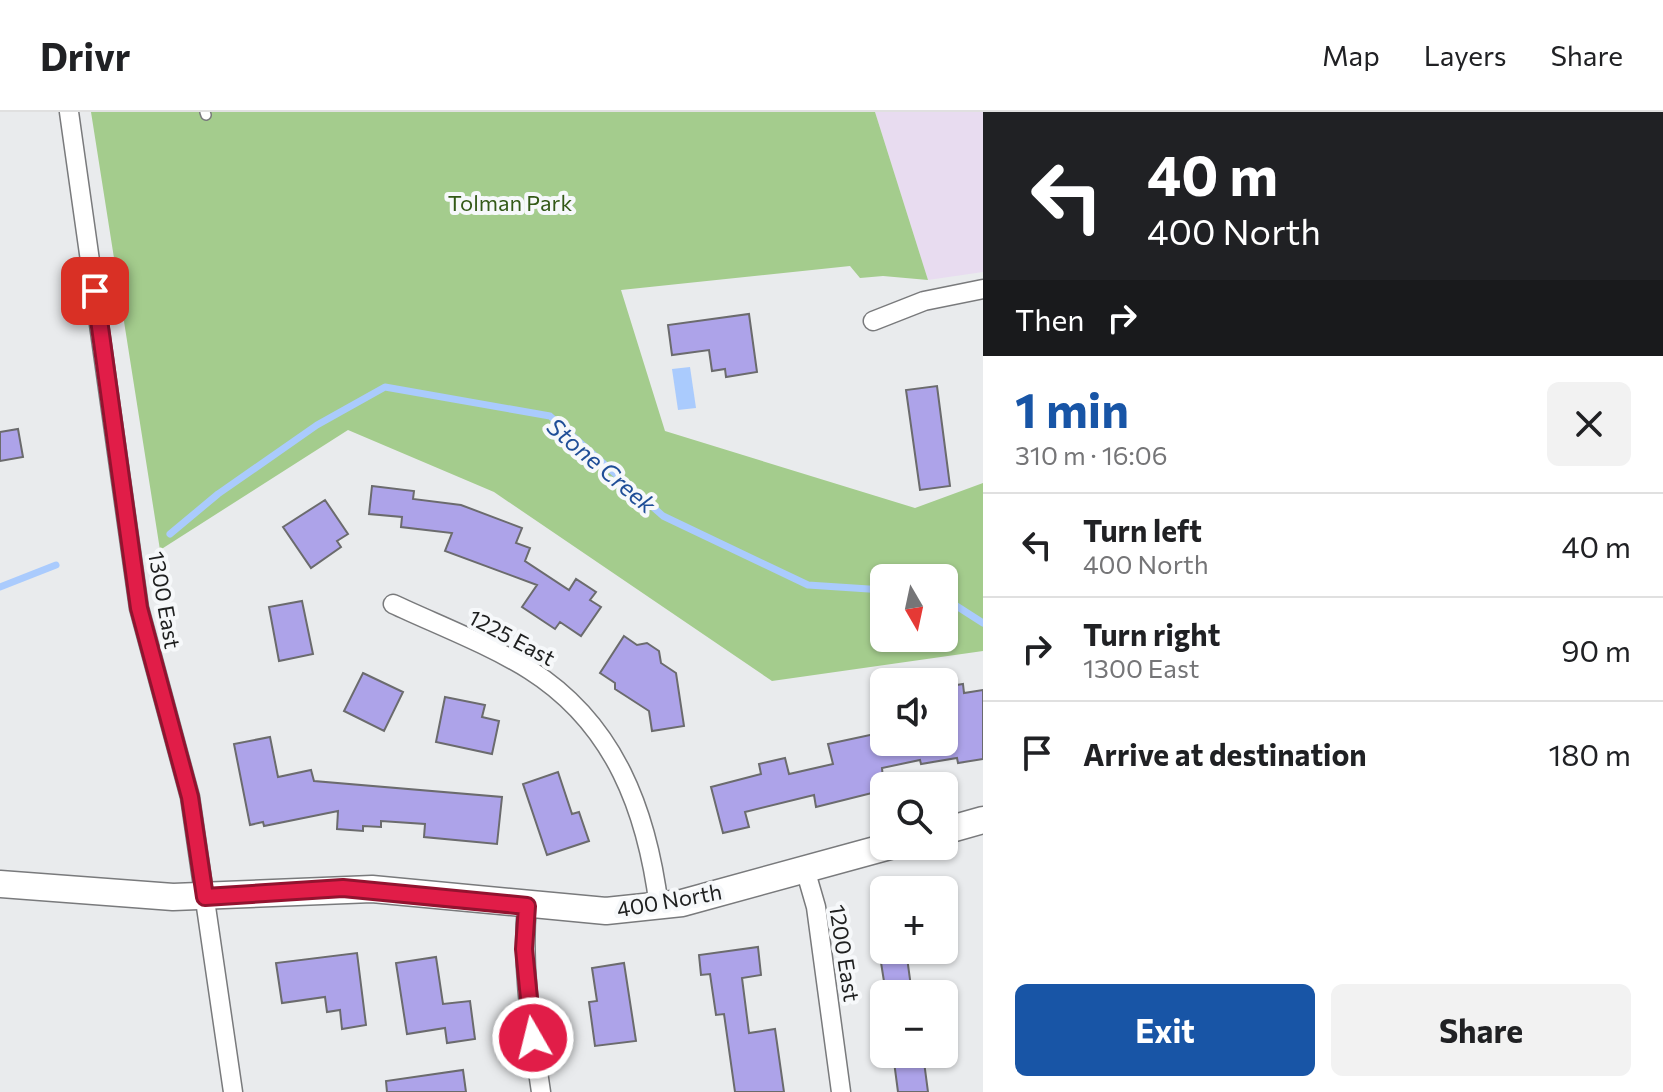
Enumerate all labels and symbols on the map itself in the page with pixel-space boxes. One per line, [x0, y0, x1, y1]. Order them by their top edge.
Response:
park label: Tolman Park [448, 189, 572, 216]
pin [61, 257, 129, 325]
water label: Stone Creek [542, 411, 663, 519]
street label: 1300 East [143, 549, 187, 651]
north arrow [870, 564, 958, 652]
street label: 1225 East [464, 603, 560, 671]
street label: 400 North [614, 877, 724, 923]
street label: 1200 East [824, 902, 866, 1004]
position arrow [491, 996, 575, 1080]

